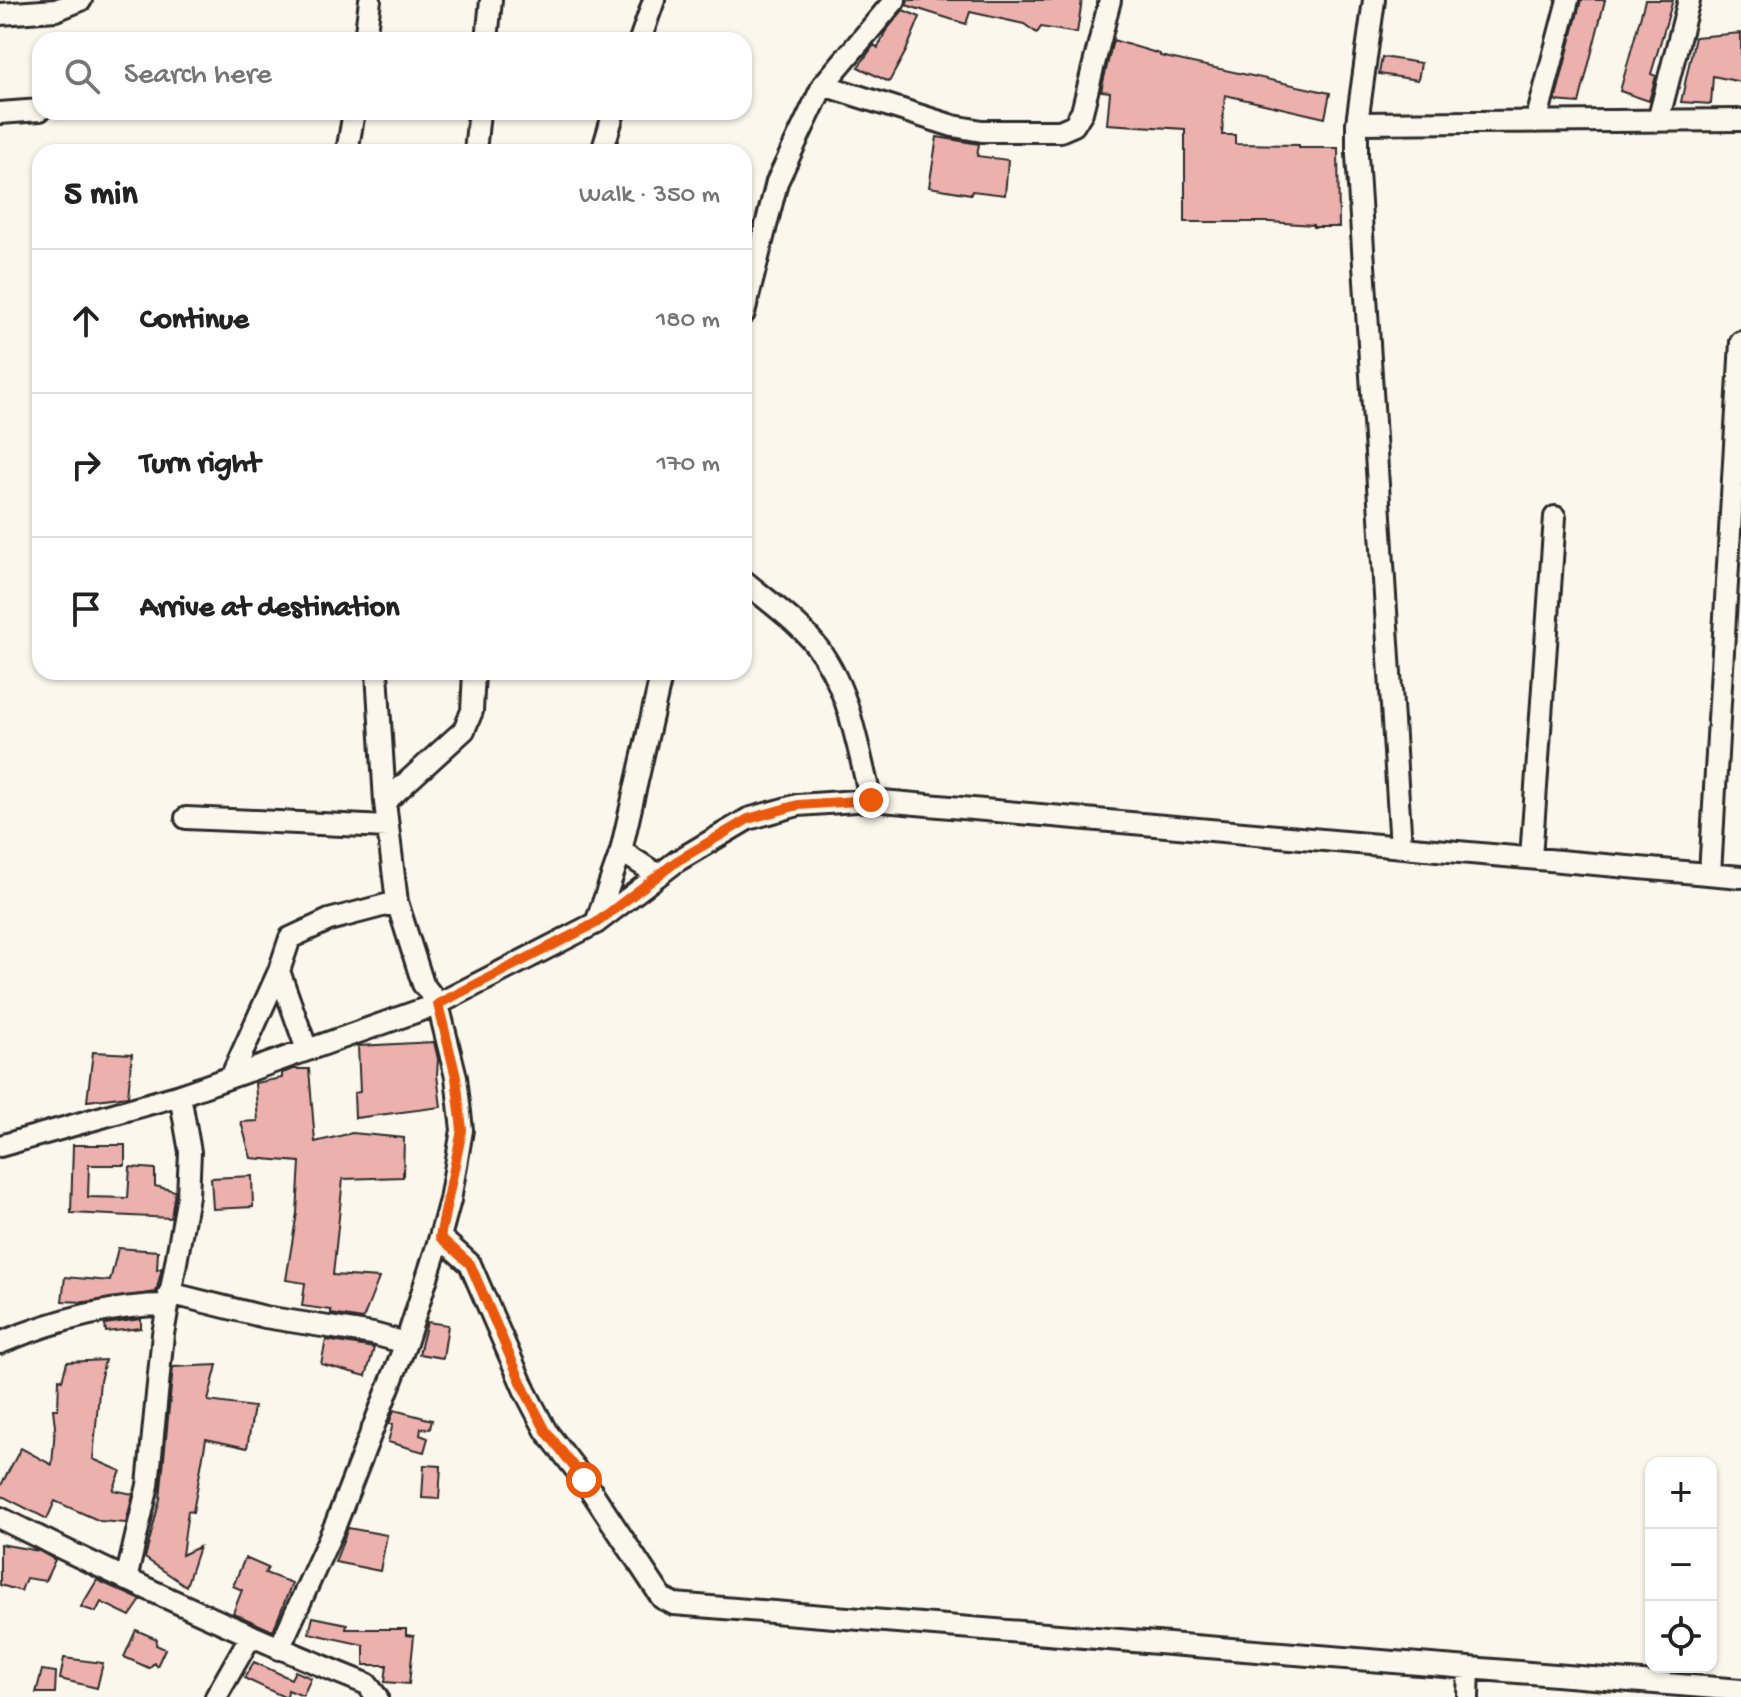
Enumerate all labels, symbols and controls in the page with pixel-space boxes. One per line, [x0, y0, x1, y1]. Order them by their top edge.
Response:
search box [32, 32, 752, 120]
icon: search [60, 54, 104, 98]
text: Search here [124, 59, 272, 94]
text: 5 min [64, 176, 138, 216]
text: Walk · 350 m [579, 181, 720, 212]
icon: ahead [64, 299, 108, 343]
text: Continue [140, 304, 249, 339]
text: 180 m [656, 306, 720, 337]
icon: right [64, 443, 108, 487]
text: Turn right [140, 448, 260, 483]
text: 170 m [657, 450, 720, 481]
icon: arrive [64, 587, 108, 631]
text: Arrive at destination [140, 592, 400, 627]
route end [853, 782, 889, 818]
map controls [1645, 1457, 1717, 1673]
button: + [1645, 1457, 1717, 1529]
route start [566, 1462, 602, 1498]
button: − [1645, 1529, 1717, 1601]
button: locate [1645, 1601, 1717, 1673]

